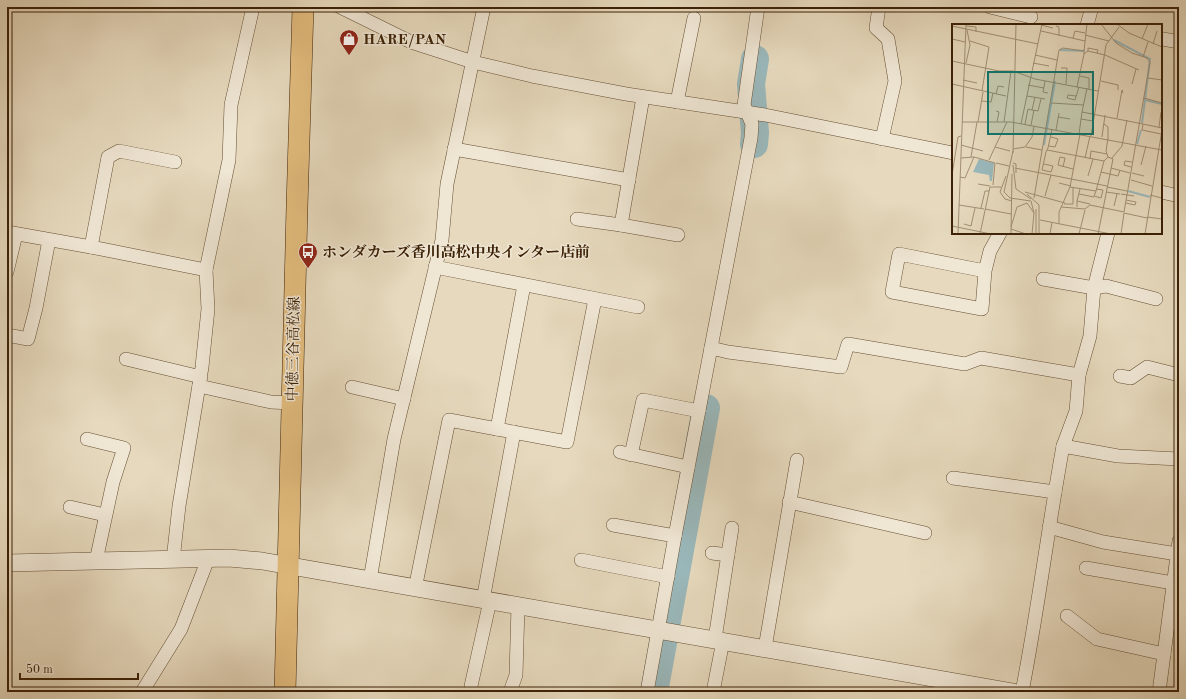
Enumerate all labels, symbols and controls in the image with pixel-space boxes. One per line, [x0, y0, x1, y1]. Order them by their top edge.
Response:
inset map [952, 24, 1162, 234]
shop icon: HARE/PAN [338, 28, 360, 56]
place label: HARE/PAN [363, 33, 447, 48]
bus stop icon: ホンダカーズ香川高松中央インター店前 [297, 241, 319, 269]
place label: ホンダカーズ香川高松中央インター店前 [322, 244, 590, 261]
street label: 中徳三谷高松線 [284, 296, 303, 402]
scale bar [20, 655, 138, 681]
text: 50 m [26, 663, 53, 676]

